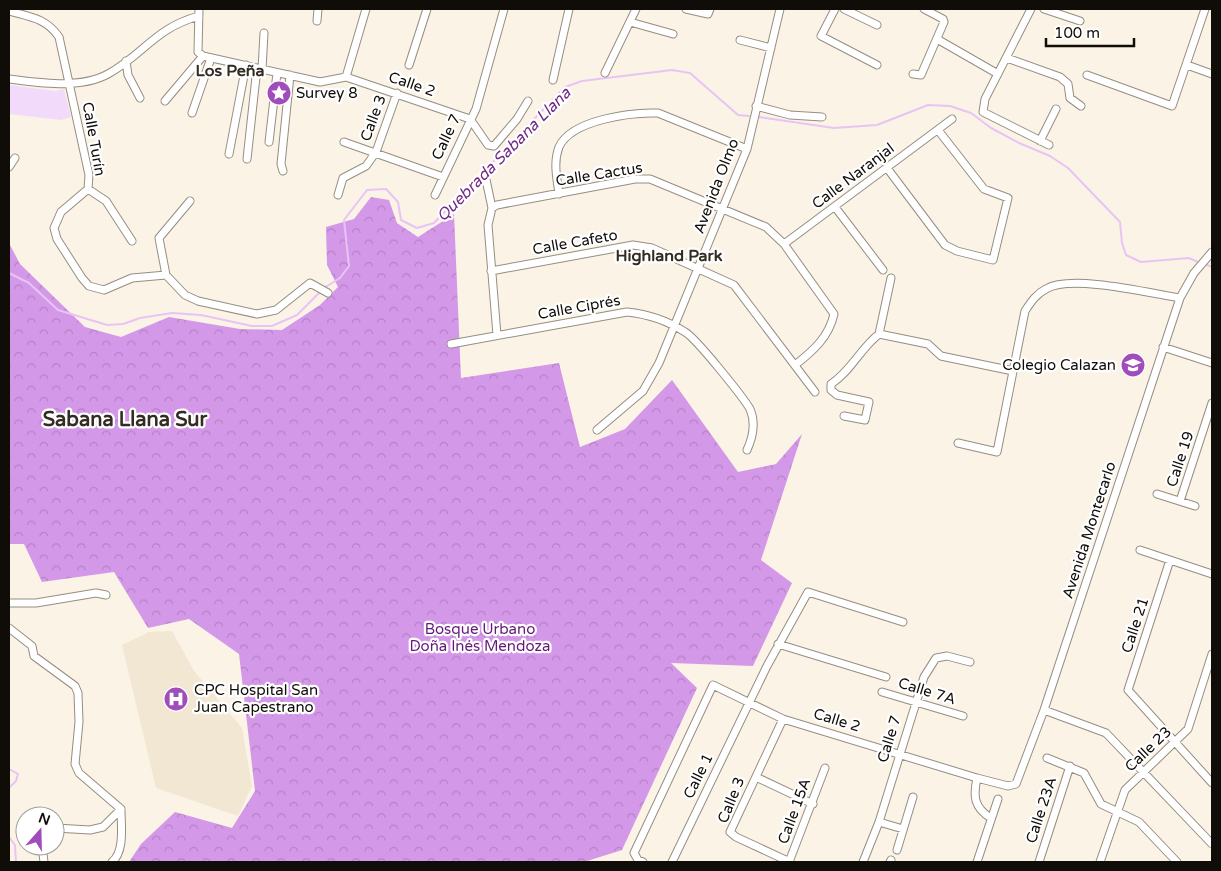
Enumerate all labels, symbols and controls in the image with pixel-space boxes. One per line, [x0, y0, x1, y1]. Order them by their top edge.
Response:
scale bar [1046, 15, 1134, 47]
text: 100 m [1054, 24, 1100, 42]
district label: Los Peña [195, 61, 265, 81]
street label: Calle 2 [386, 68, 438, 100]
place icon: Survey 8 [266, 80, 292, 106]
water label: Quebrada Sabana Llana [432, 83, 576, 226]
place label: Survey 8 [296, 84, 358, 102]
street label: Calle 3 [356, 92, 390, 144]
street label: Calle Turín [79, 101, 109, 177]
street label: Calle 7 [428, 111, 464, 163]
street label: Avenida Olmo [690, 136, 742, 236]
street label: Calle Naranjal [808, 139, 898, 213]
street label: Calle Cactus [554, 158, 644, 190]
street label: Calle Cafeto [531, 226, 619, 258]
district label: Highland Park [616, 246, 723, 266]
street label: Calle Ciprés [536, 291, 622, 323]
school or university icon: Colegio Calazan [1120, 352, 1146, 378]
place label: Colegio Calazan [1002, 356, 1116, 374]
district label: Sabana Llana Sur [43, 408, 208, 432]
street label: Calle 19 [1163, 429, 1197, 489]
street label: Avenida Montecarlo [1058, 459, 1120, 601]
street label: Calle 21 [1118, 595, 1152, 655]
park label: Bosque Urbano Doña Inés Mendoza [410, 620, 550, 655]
street label: Calle 7A [896, 674, 958, 708]
place label: CPC Hospital San Juan Capestrano [194, 681, 318, 716]
hospital icon: CPC Hospital San Juan Capestrano [163, 686, 189, 712]
street label: Calle 2 [811, 704, 863, 736]
street label: Calle 7 [873, 713, 905, 765]
street label: Calle 23 [1121, 723, 1175, 775]
street label: Calle 1 [679, 750, 717, 802]
street label: Calle 3 [714, 774, 748, 826]
street label: Calle 23A [1022, 775, 1060, 845]
street label: Calle 15A [774, 776, 814, 846]
north arrow [15, 806, 65, 856]
text: N [36, 809, 52, 829]

